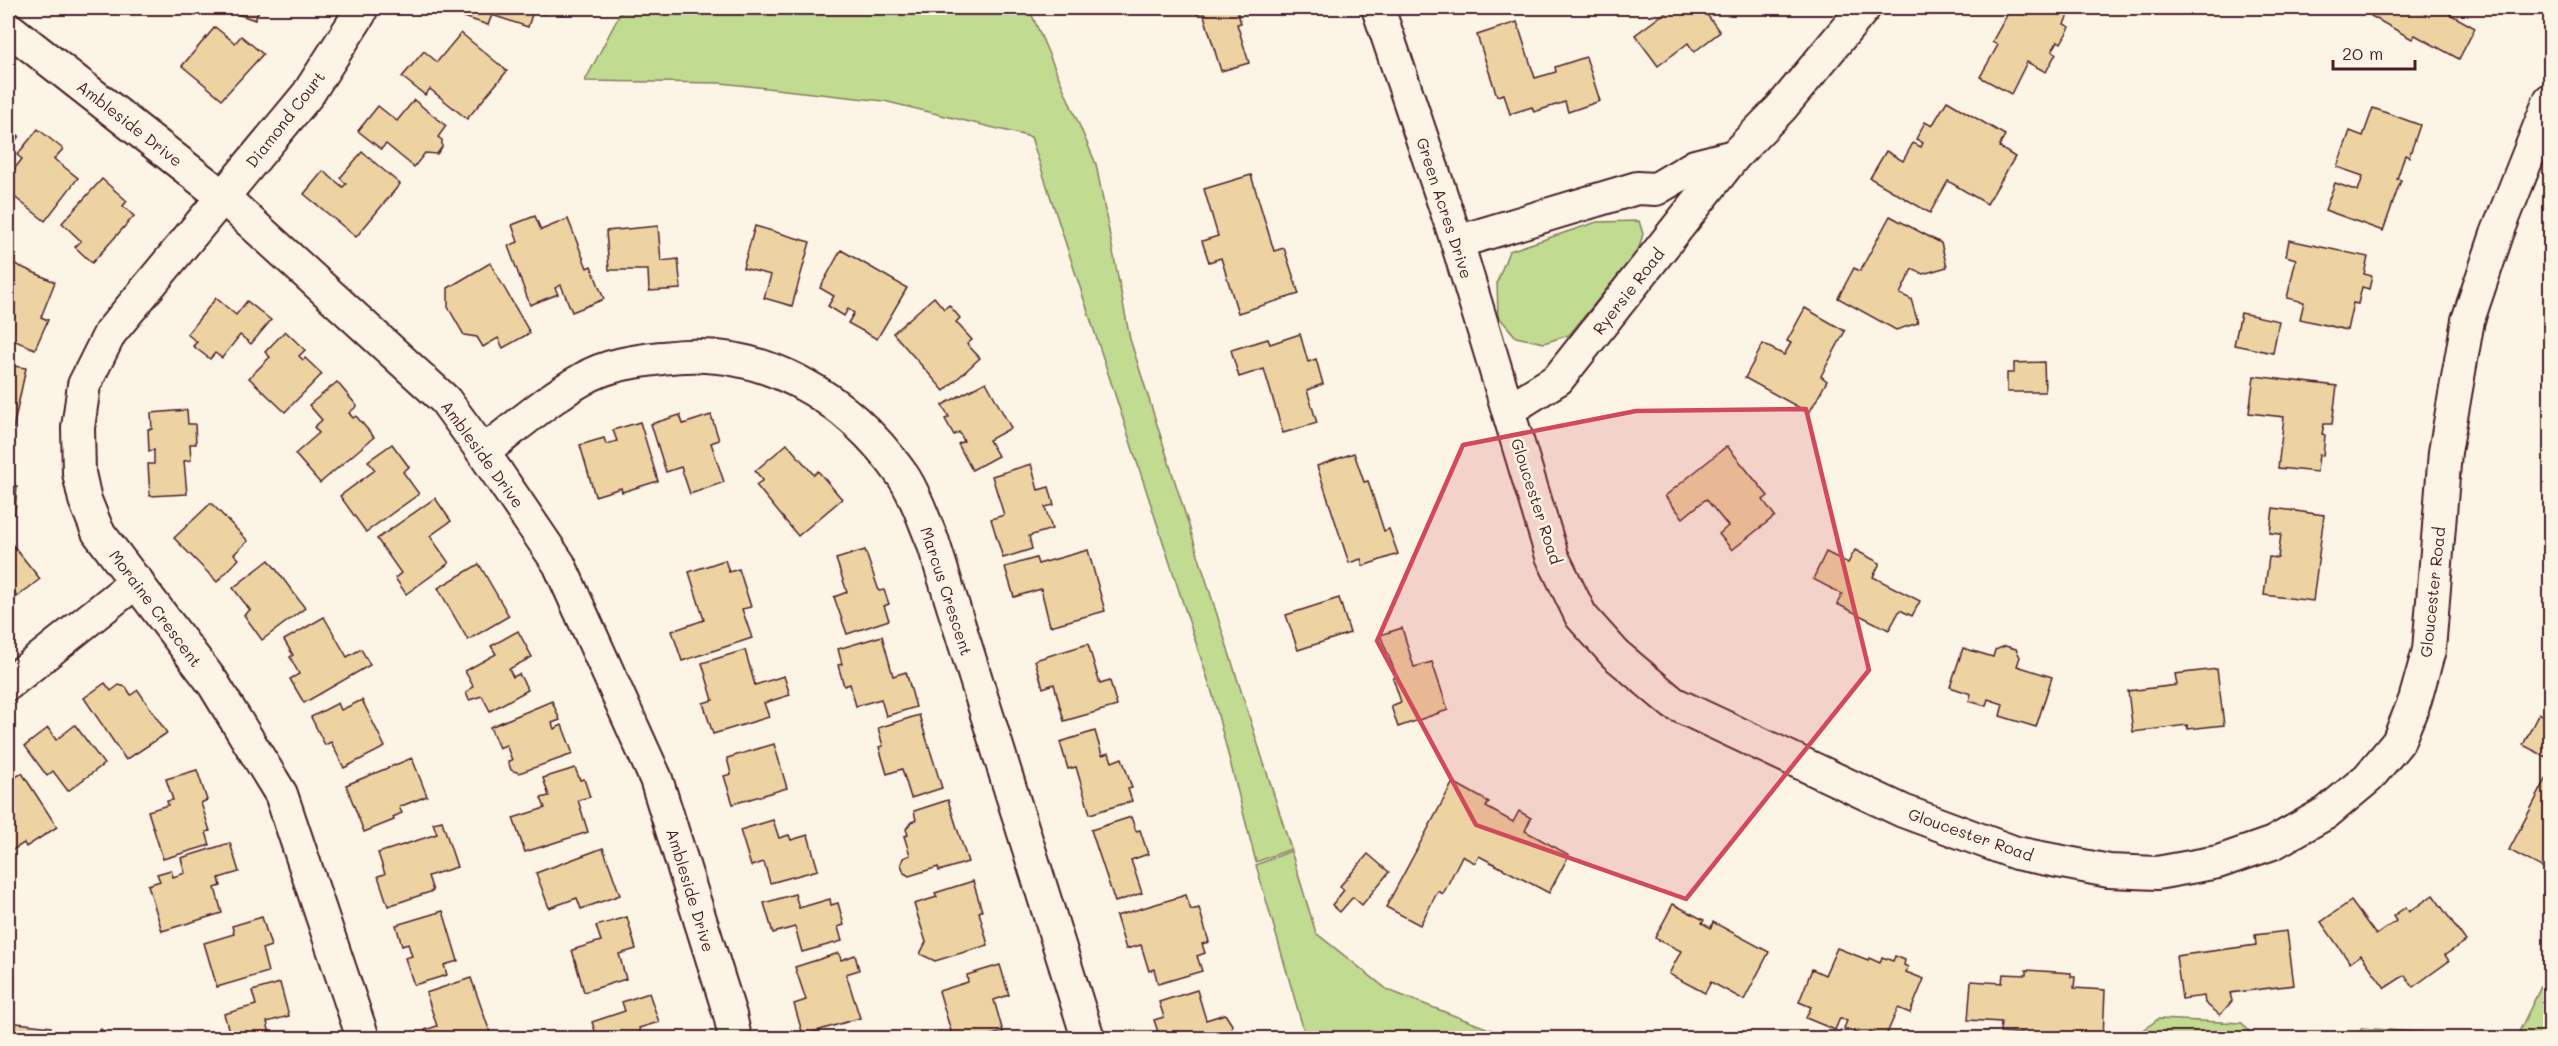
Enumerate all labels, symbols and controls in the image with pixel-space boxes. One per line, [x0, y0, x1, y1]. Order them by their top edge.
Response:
scale bar [2333, 33, 2416, 71]
text: 20 m [2342, 41, 2383, 65]
street label: Diamond Court [241, 66, 329, 172]
street label: Ambleside Drive [73, 75, 187, 171]
street label: Green Acres Drive [1412, 135, 1478, 281]
street label: Ryersie Road [1588, 244, 1668, 338]
street label: Ambleside Drive [437, 396, 529, 512]
street label: Gloucester Road [1507, 435, 1567, 567]
street label: Marcus Crescent [916, 524, 978, 658]
street label: Gloucester Road [2415, 526, 2449, 658]
street label: Moraine Crescent [105, 545, 207, 671]
street label: Gloucester Road [1906, 803, 2036, 865]
street label: Ambleside Drive [662, 826, 720, 954]

